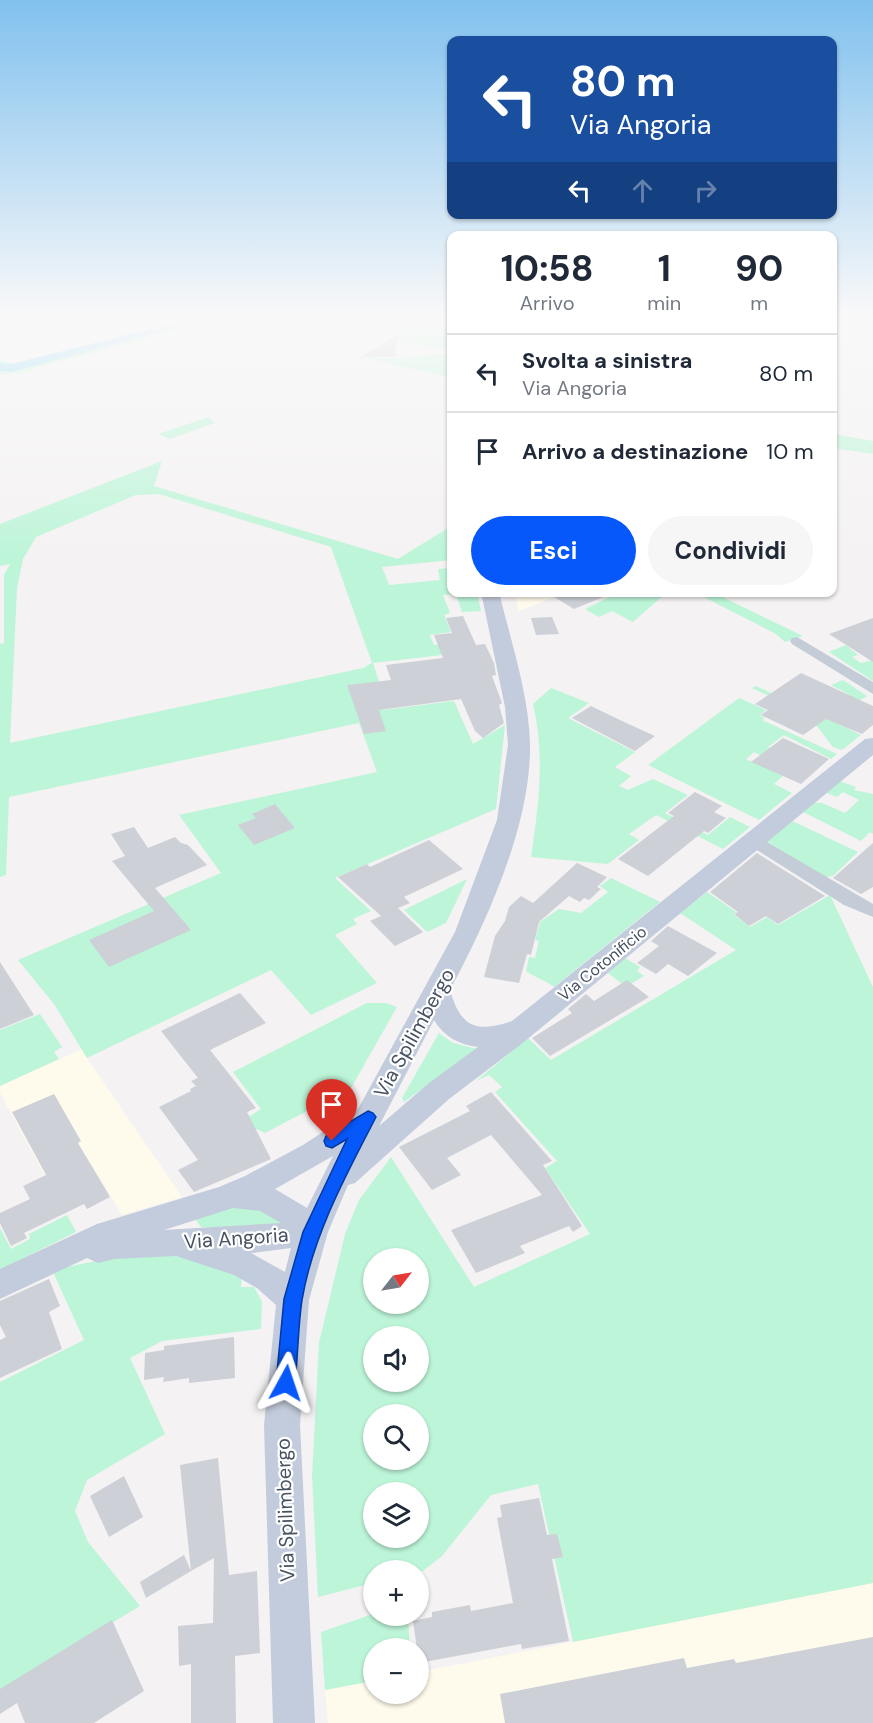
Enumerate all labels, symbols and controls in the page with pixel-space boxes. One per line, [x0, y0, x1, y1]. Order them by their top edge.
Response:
text: 80 m [570, 54, 676, 109]
icon: left [471, 60, 549, 138]
text: Via Angoria [570, 107, 712, 142]
icon: left [563, 174, 596, 207]
icon: ahead [626, 174, 659, 207]
icon: right [689, 174, 722, 207]
text: 10:58 [501, 245, 594, 292]
text: 1 [658, 245, 671, 292]
text: 90 [735, 245, 783, 292]
text: Arrivo [520, 290, 575, 316]
text: min [647, 290, 681, 316]
text: m [750, 290, 768, 316]
text: Svolta a sinistra [522, 346, 692, 375]
icon: left [471, 357, 504, 390]
text: 80 m [759, 359, 813, 388]
text: Via Angoria [522, 375, 627, 401]
icon: arrive [471, 435, 504, 468]
text: Arrivo a destinazione [522, 437, 748, 466]
text: 10 m [766, 437, 814, 466]
button: Esci [471, 516, 636, 585]
button: Condividi [648, 516, 813, 585]
street label: Via Cotonificio [554, 921, 651, 1006]
street label: Via Spilimbergo [368, 964, 460, 1102]
pin [306, 1079, 357, 1141]
icon: arrive [315, 1088, 348, 1121]
street label: Via Angoria [183, 1221, 289, 1255]
north arrow [363, 1248, 429, 1314]
map controls [363, 1248, 429, 1704]
button: sound [363, 1326, 429, 1392]
position arrow [254, 1351, 318, 1415]
button: search [363, 1404, 429, 1470]
street label: Via Spilimbergo [269, 1438, 301, 1582]
button: layers [363, 1482, 429, 1548]
button: + [363, 1560, 429, 1626]
button: − [363, 1638, 429, 1704]

